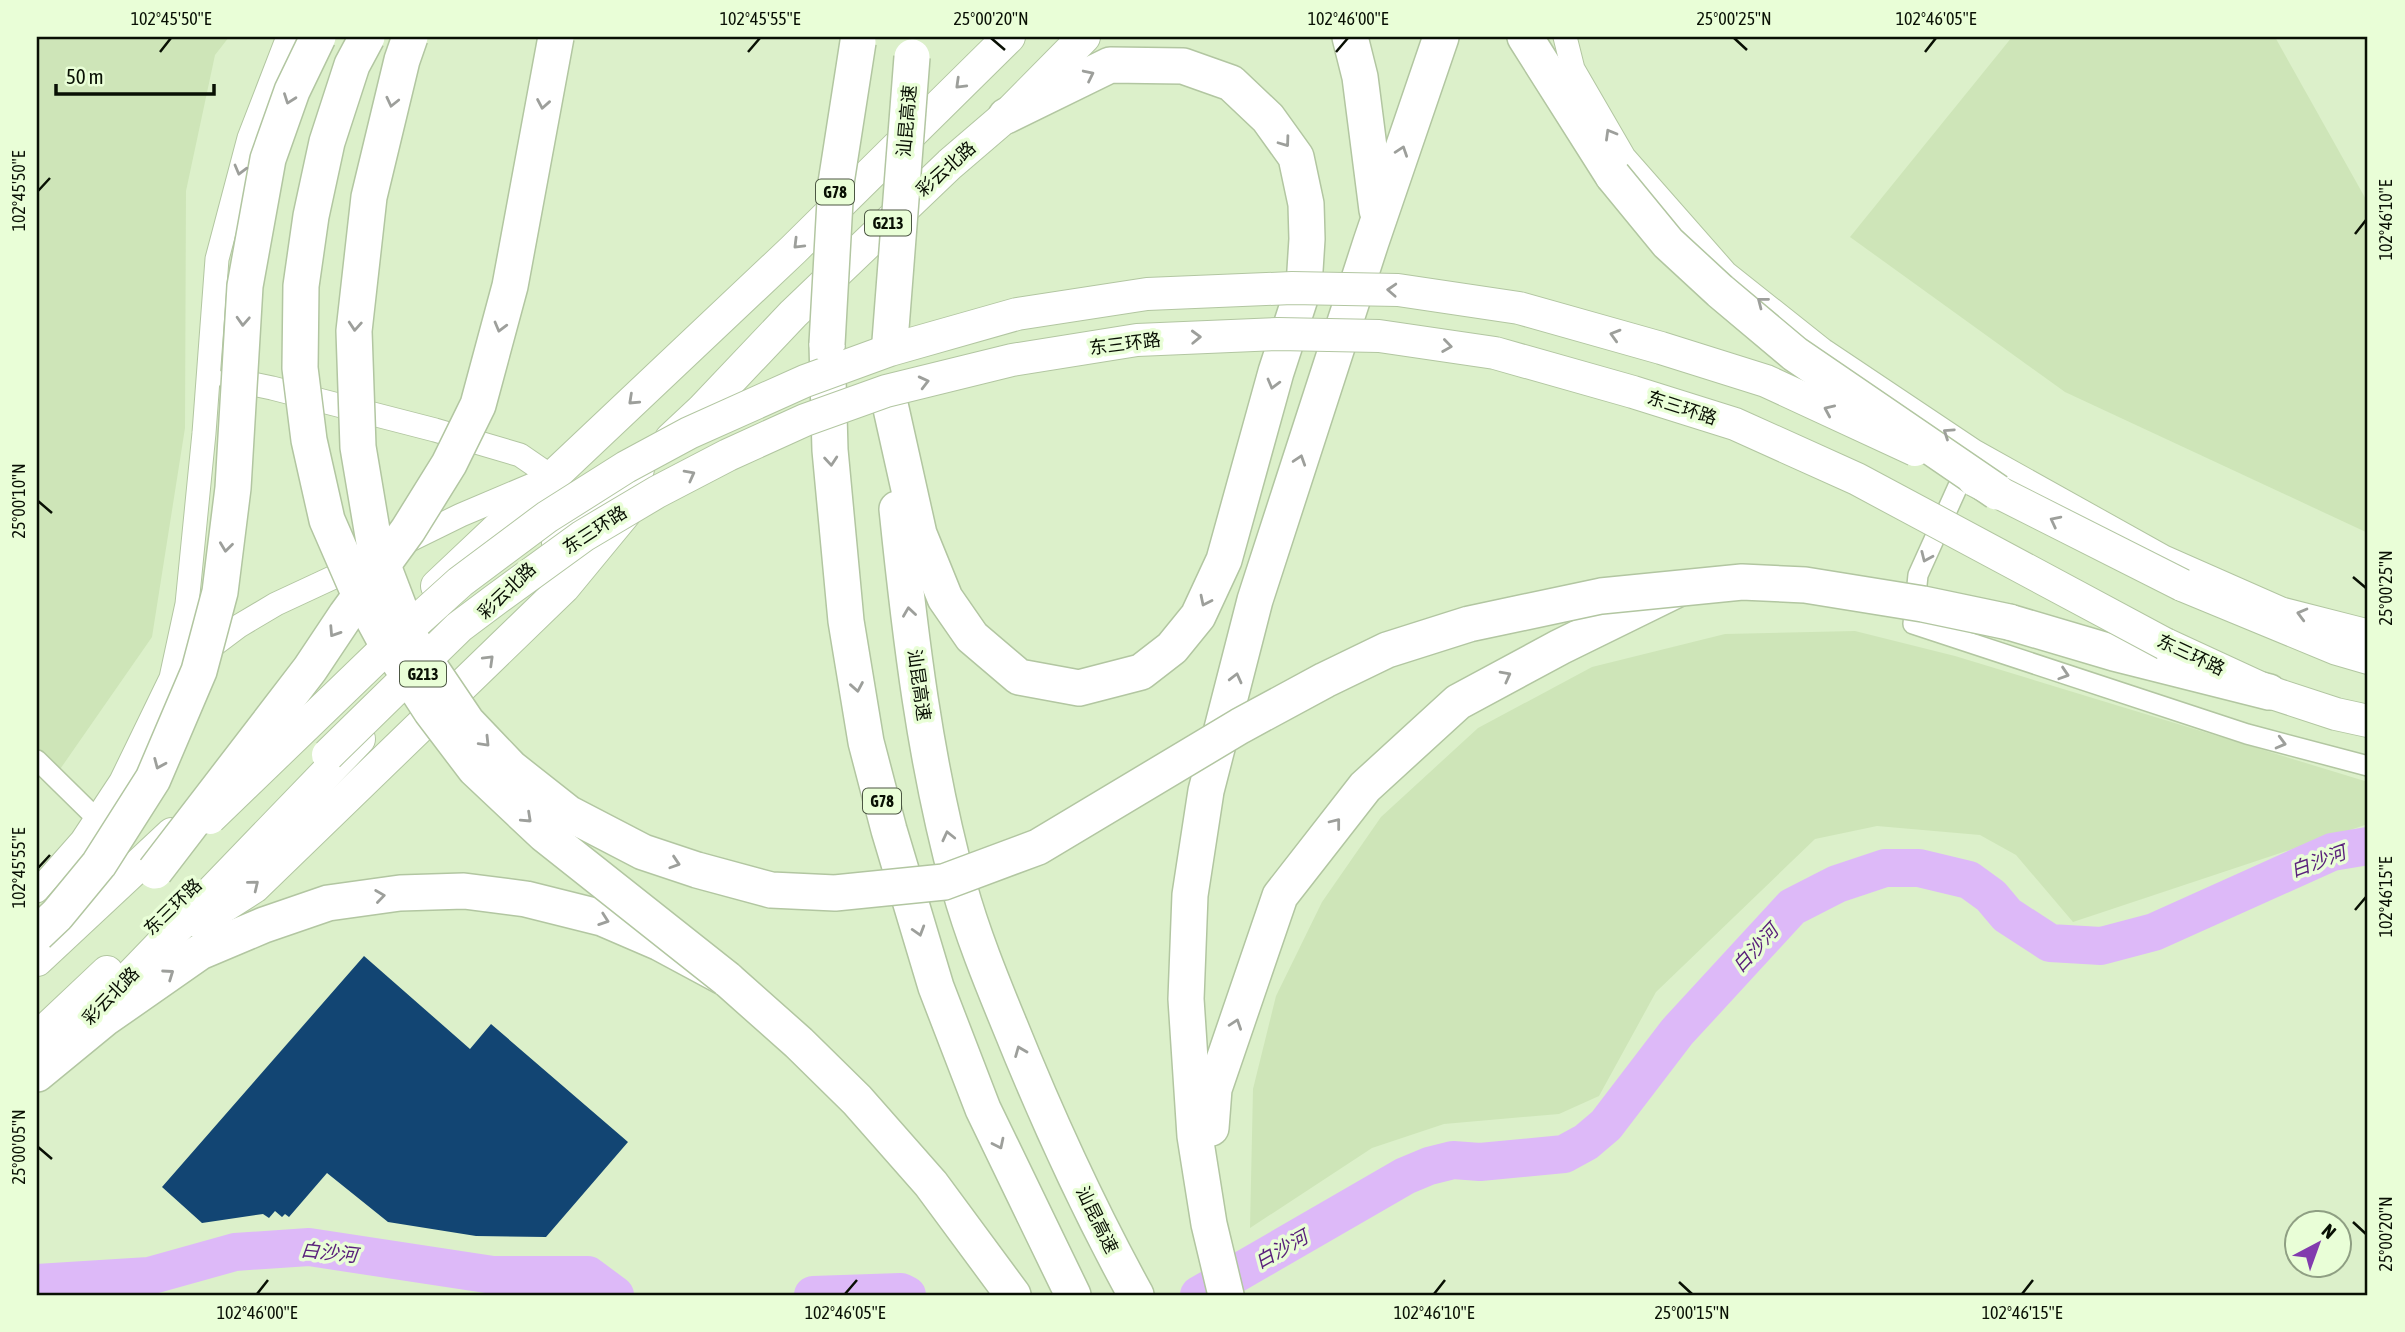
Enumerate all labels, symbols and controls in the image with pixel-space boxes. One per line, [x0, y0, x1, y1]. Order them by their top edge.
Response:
text: 102°45'50"E [131, 8, 212, 29]
text: 102°45'55"E [720, 8, 801, 29]
text: 25°00'20"N [953, 8, 1029, 29]
text: 102°46'00"E [1308, 8, 1389, 29]
text: 25°00'25"N [1696, 8, 1772, 29]
text: 102°46'05"E [1896, 8, 1977, 29]
scale bar [56, 52, 214, 96]
text: 50 m [66, 64, 104, 88]
one-way arrow [1082, 70, 1094, 84]
one-way arrow [955, 75, 968, 88]
street label: 汕昆高速 [893, 84, 920, 158]
one-way arrow [284, 92, 298, 104]
one-way arrow [385, 96, 400, 108]
one-way arrow [536, 98, 551, 110]
one-way arrow [1606, 129, 1619, 142]
one-way arrow [1277, 134, 1289, 147]
street label: 彩云北路 [912, 137, 979, 201]
one-way arrow [1394, 145, 1408, 157]
text: 102°45'50"E [8, 150, 29, 231]
one-way arrow [234, 164, 248, 176]
text: 102°46'10"E [2375, 179, 2396, 260]
road number: G78 [816, 180, 854, 204]
road number: G213 [865, 210, 911, 236]
one-way arrow [794, 236, 806, 248]
one-way arrow [1387, 283, 1398, 298]
one-way arrow [1758, 297, 1770, 310]
one-way arrow [236, 315, 251, 326]
one-way arrow [348, 321, 363, 332]
one-way arrow [494, 321, 508, 333]
street label: 东三环路 [1088, 329, 1162, 358]
one-way arrow [1609, 329, 1621, 343]
one-way arrow [1191, 330, 1202, 345]
one-way arrow [1441, 339, 1453, 354]
one-way arrow [918, 376, 930, 390]
one-way arrow [1267, 378, 1281, 390]
street label: 东三环路 [1645, 386, 1720, 429]
one-way arrow [628, 392, 641, 404]
one-way arrow [1824, 404, 1837, 418]
one-way arrow [1943, 429, 1956, 441]
one-way arrow [1292, 454, 1307, 466]
one-way arrow [823, 456, 838, 467]
text: 25°00'10"N [8, 463, 29, 539]
one-way arrow [683, 469, 695, 483]
street label: 东三环路 [559, 501, 631, 558]
one-way arrow [2050, 516, 2062, 530]
one-way arrow [218, 541, 233, 553]
one-way arrow [1920, 550, 1934, 563]
text: 25°00'25"N [2375, 550, 2396, 626]
street label: 彩云北路 [473, 558, 540, 623]
one-way arrow [1199, 594, 1213, 606]
one-way arrow [901, 606, 916, 618]
one-way arrow [2296, 608, 2308, 622]
one-way arrow [330, 624, 343, 637]
street label: 东三环路 [2154, 630, 2228, 679]
street label: 汕昆高速 [904, 648, 935, 722]
one-way arrow [481, 655, 494, 668]
road number: G213 [400, 662, 446, 687]
one-way arrow [2058, 666, 2070, 681]
one-way arrow [1499, 671, 1512, 684]
one-way arrow [1228, 672, 1242, 684]
one-way arrow [849, 681, 864, 693]
one-way arrow [477, 734, 490, 747]
one-way arrow [2275, 735, 2287, 749]
one-way arrow [154, 757, 168, 769]
road number: G78 [863, 788, 901, 814]
one-way arrow [519, 810, 532, 822]
one-way arrow [1328, 819, 1341, 831]
text: 102°45'55"E [8, 827, 29, 908]
one-way arrow [942, 830, 956, 842]
water label: 白沙河 [2287, 840, 2352, 881]
one-way arrow [668, 855, 680, 869]
text: 102°46'15"E [2375, 856, 2396, 937]
street label: 东三环路 [139, 874, 206, 939]
one-way arrow [247, 881, 259, 894]
one-way arrow [374, 889, 386, 904]
one-way arrow [597, 912, 609, 926]
water label: 白沙河 [1728, 917, 1785, 976]
one-way arrow [911, 925, 926, 937]
street label: 彩云北路 [78, 962, 143, 1029]
one-way arrow [161, 969, 174, 982]
one-way arrow [1228, 1019, 1242, 1031]
one-way arrow [1014, 1046, 1028, 1058]
text: 25°00'05"N [8, 1109, 29, 1185]
one-way arrow [991, 1137, 1005, 1149]
street label: 汕昆高速 [1072, 1183, 1123, 1257]
text: 25°00'20"N [2375, 1196, 2396, 1272]
north arrow [2282, 1210, 2352, 1280]
text: N [2318, 1219, 2341, 1243]
water label: 白沙河 [1251, 1224, 1315, 1272]
water label: 白沙河 [299, 1238, 362, 1266]
text: 102°46'00"E [217, 1302, 298, 1323]
text: 102°46'05"E [805, 1302, 886, 1323]
text: 102°46'10"E [1394, 1302, 1475, 1323]
text: 25°00'15"N [1654, 1302, 1730, 1323]
text: 102°46'15"E [1982, 1302, 2063, 1323]

